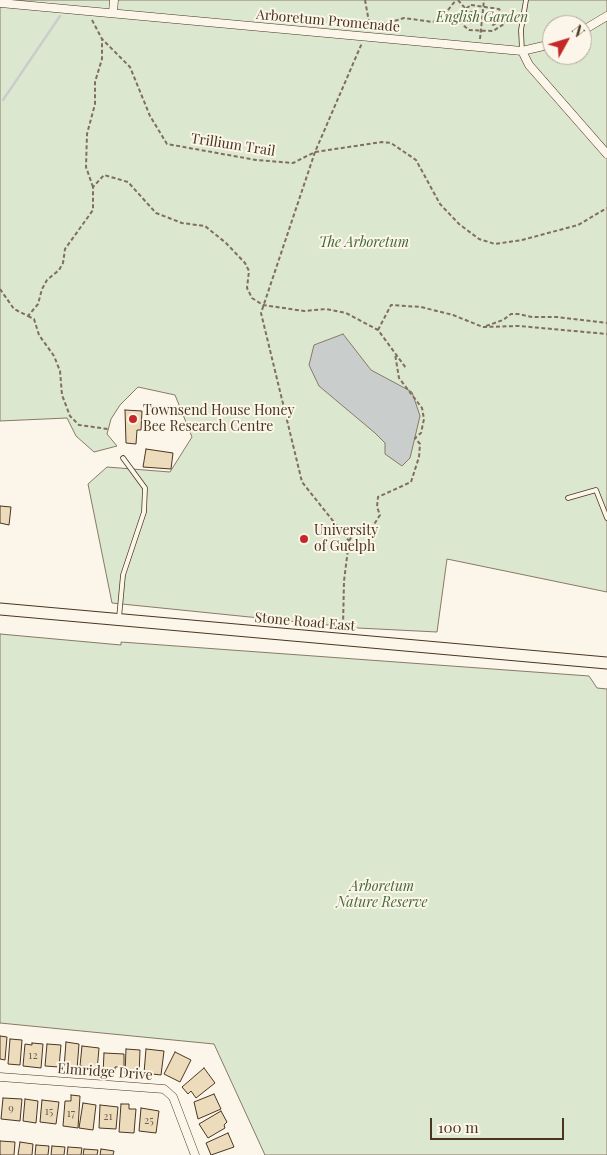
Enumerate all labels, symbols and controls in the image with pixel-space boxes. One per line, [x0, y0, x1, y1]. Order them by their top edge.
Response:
street label: Arboretum Promenade [255, 6, 401, 36]
park label: English Garden [436, 10, 528, 26]
north arrow [542, 15, 592, 65]
text: N [568, 21, 589, 41]
street label: Trillium Trail [190, 130, 276, 160]
park label: The Arboretum [319, 235, 409, 251]
place label: Townsend House Honey Bee Research Centre [143, 403, 294, 436]
marker: Townsend House Honey Bee Research Centre [127, 413, 139, 425]
place label: University of Guelph [314, 523, 378, 556]
marker: University of Guelph [298, 533, 310, 545]
street label: Stone Road East [254, 609, 356, 635]
park label: Arboretum Nature Reserve [336, 879, 428, 912]
house number: 12 [28, 1049, 38, 1063]
street label: Elmridge Drive [57, 1060, 153, 1084]
house number: 9 [8, 1102, 14, 1116]
house number: 15 [45, 1105, 53, 1119]
house number: 17 [67, 1107, 75, 1121]
scale bar [432, 1108, 566, 1140]
house number: 21 [103, 1110, 113, 1124]
house number: 25 [144, 1114, 154, 1128]
text: 100 m [438, 1117, 479, 1137]

